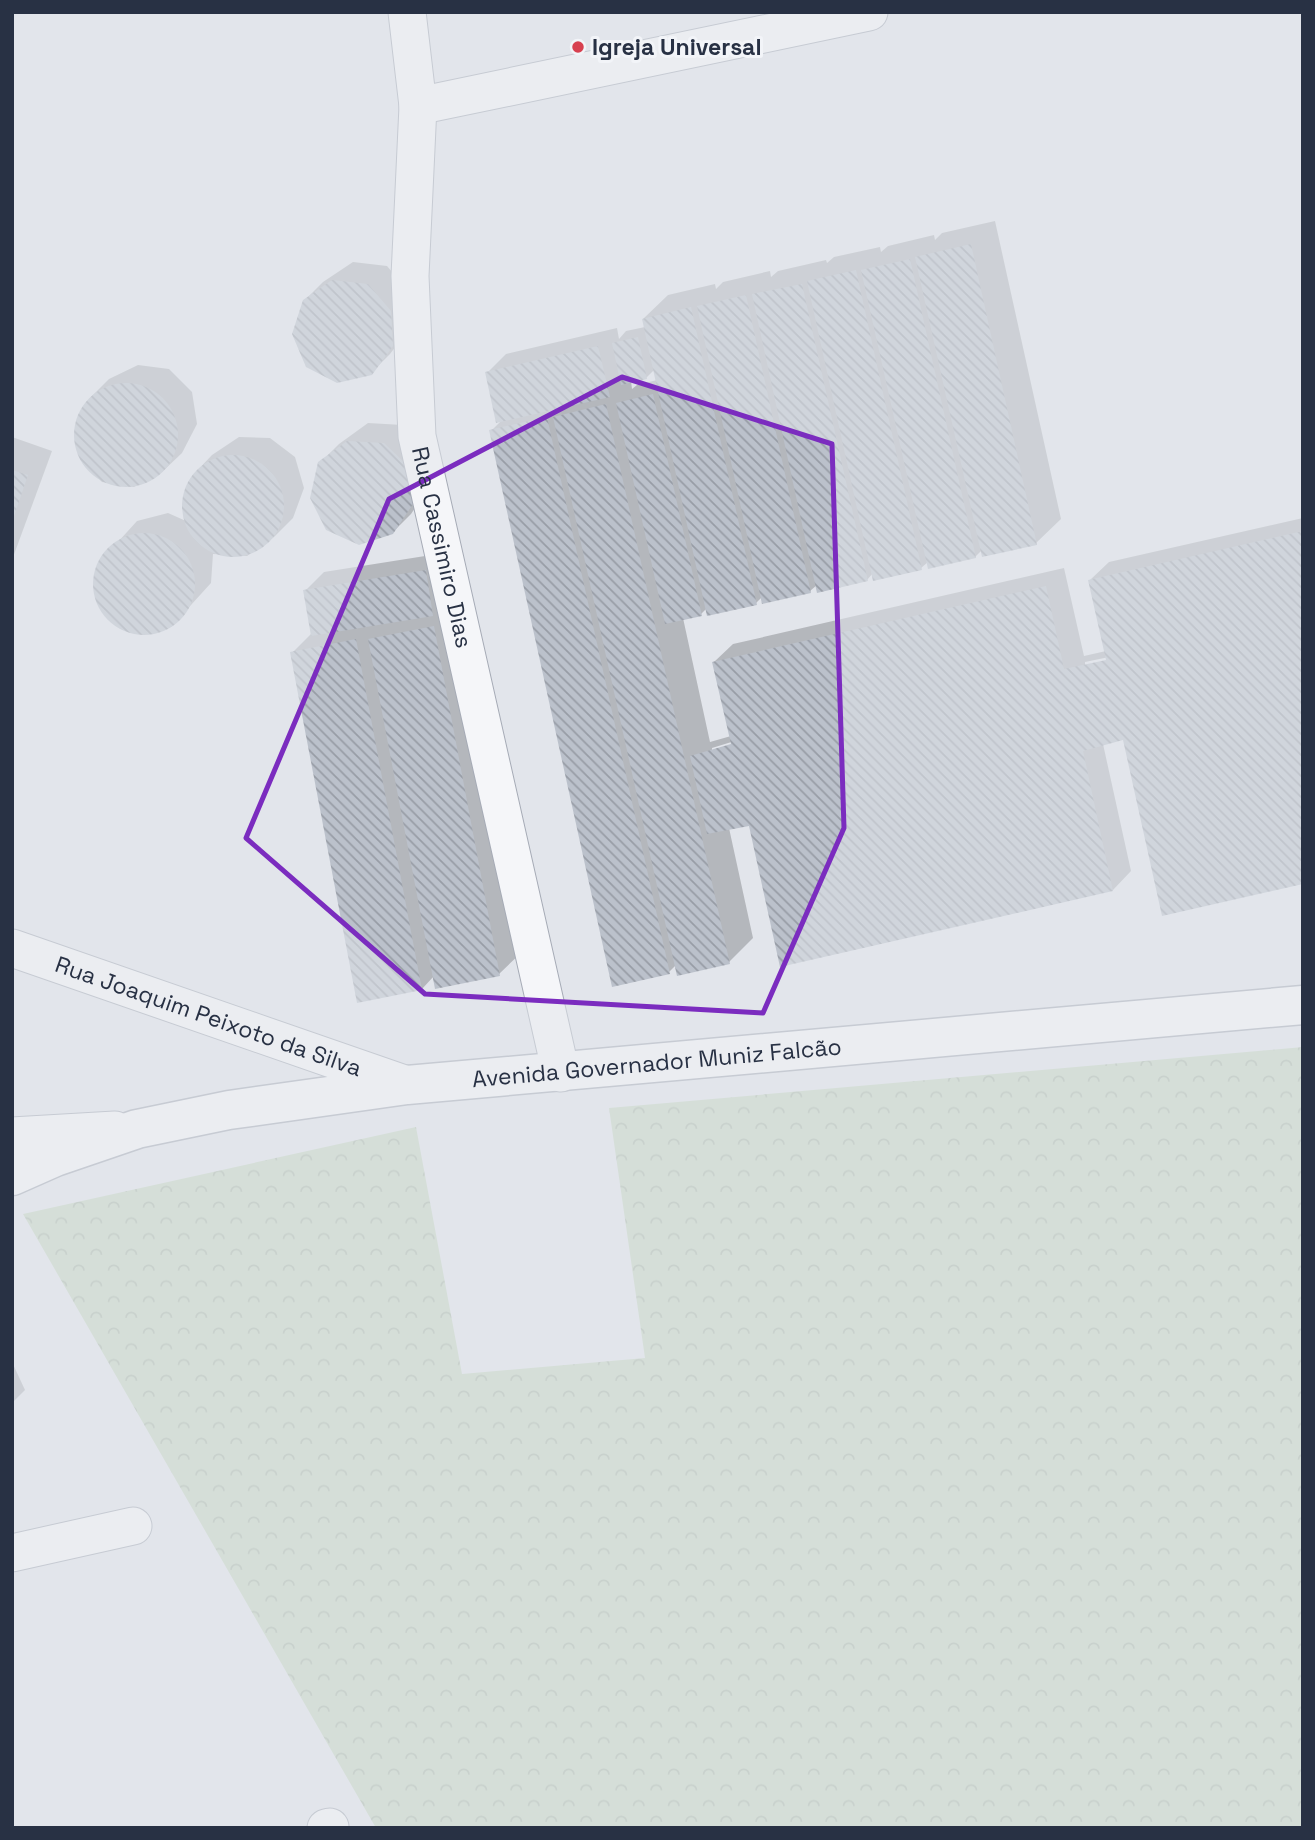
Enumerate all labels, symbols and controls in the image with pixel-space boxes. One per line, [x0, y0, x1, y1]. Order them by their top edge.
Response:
place label: Igreja Universal [592, 32, 762, 62]
marker: Igreja Universal [570, 39, 586, 55]
street label: Rua Cassimiro Dias [405, 444, 479, 651]
street label: Rua Joaquim Peixoto da Silva [51, 949, 366, 1083]
street label: Avenida Governador Muniz Falcão [471, 1031, 843, 1094]

